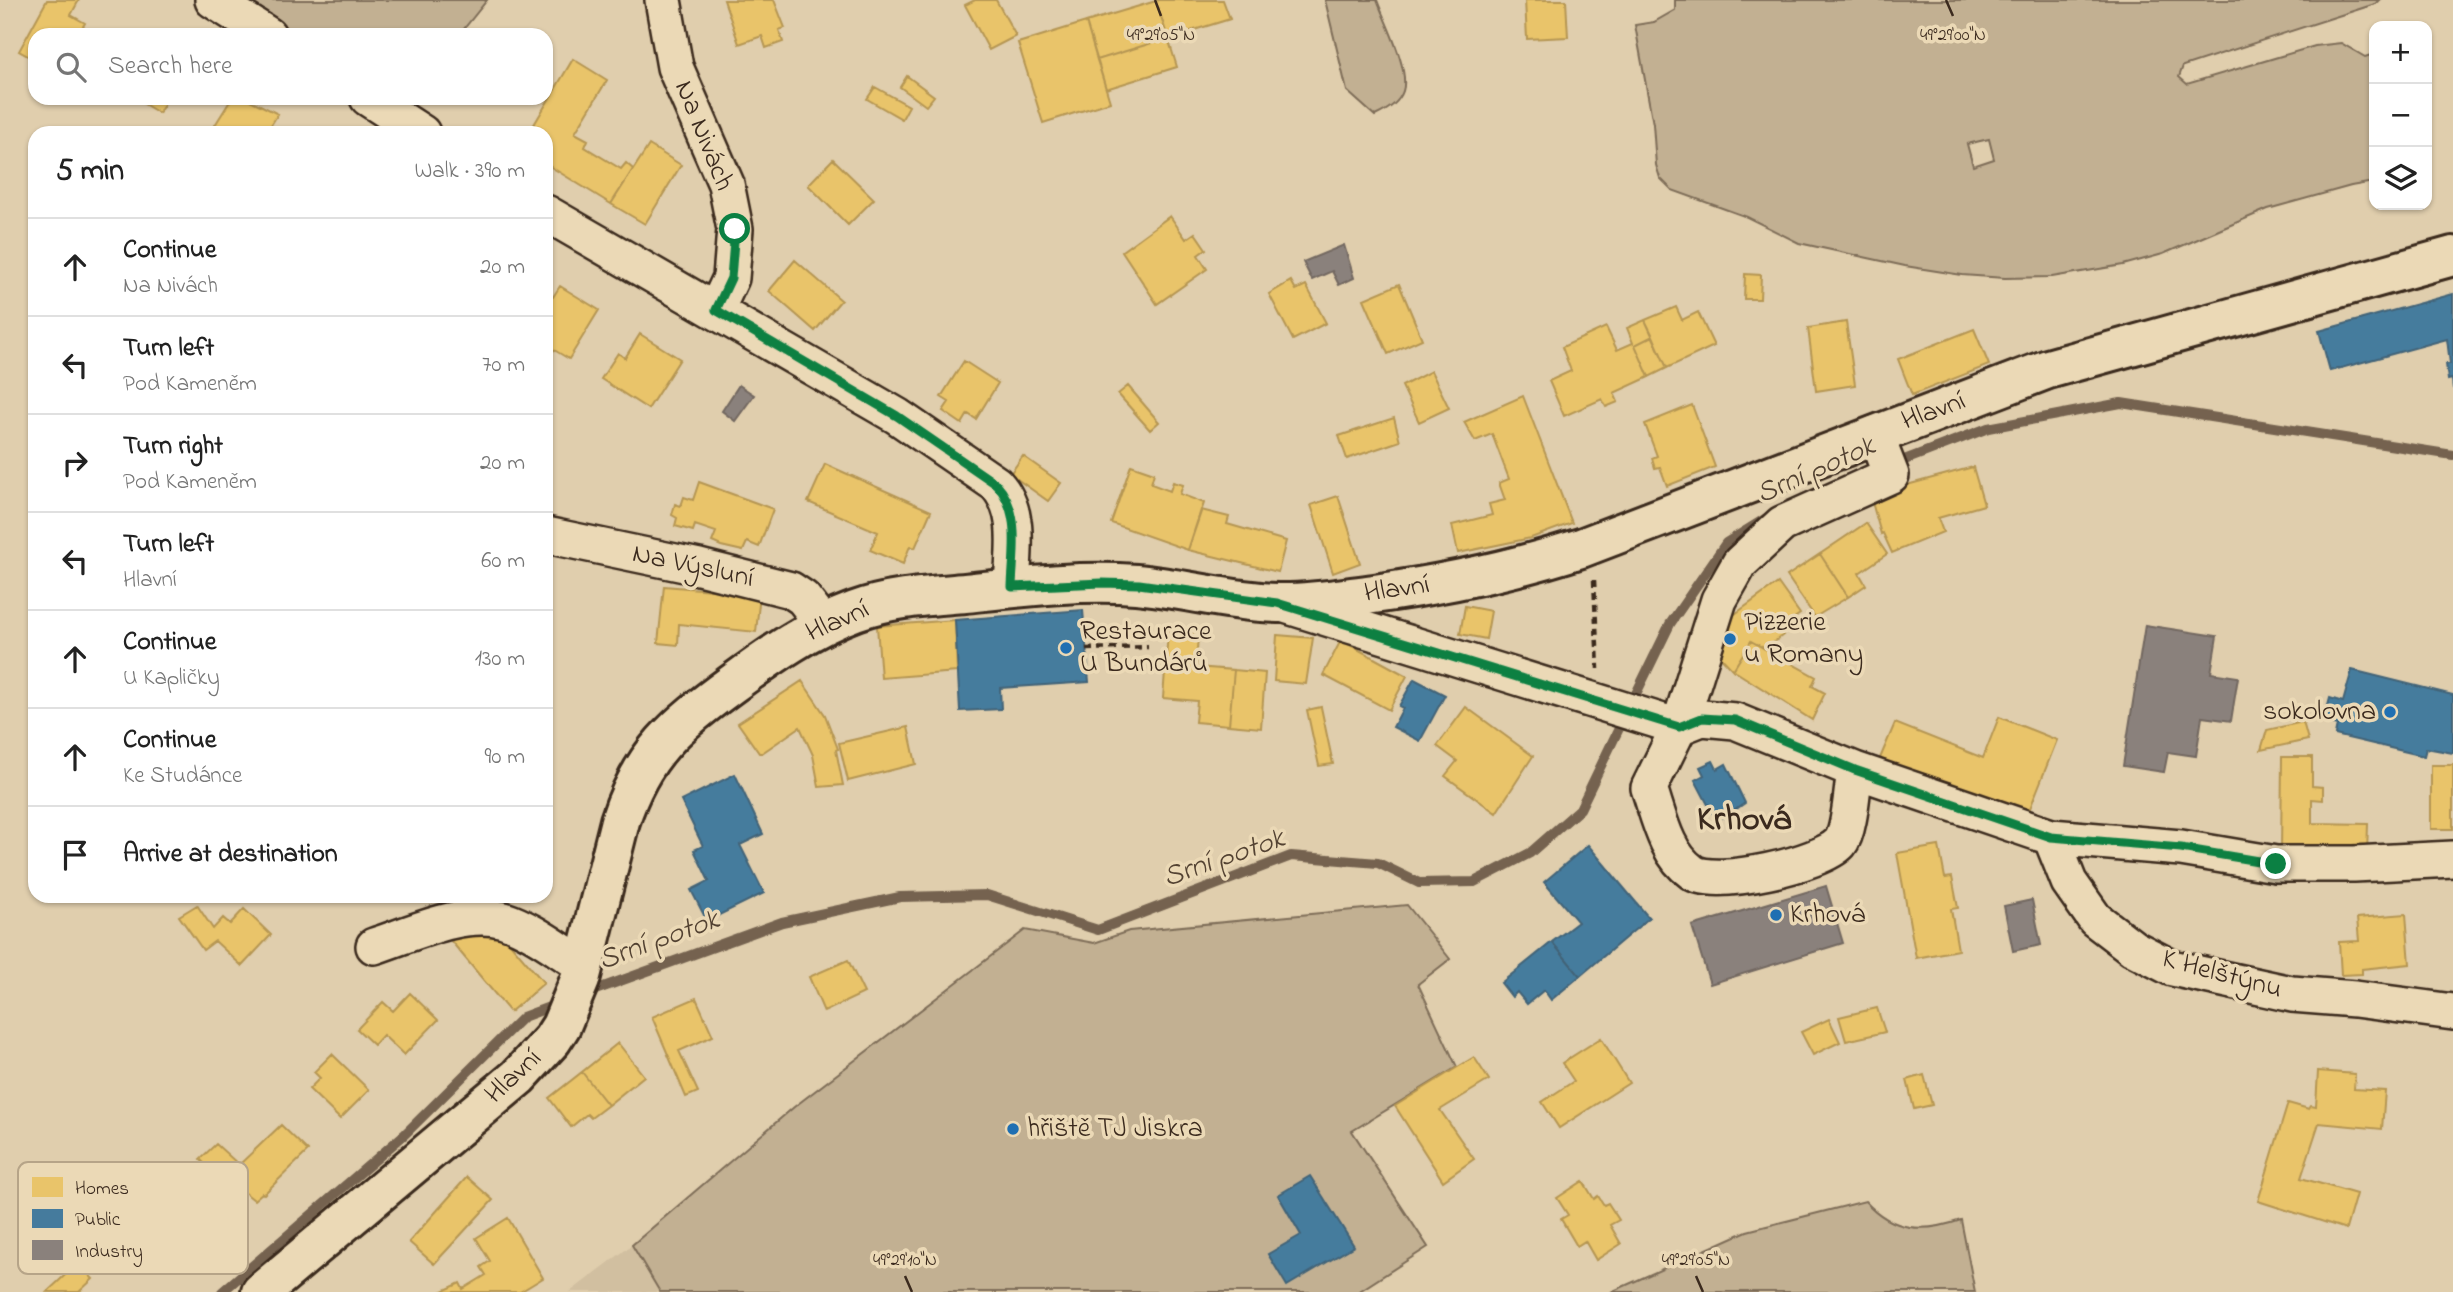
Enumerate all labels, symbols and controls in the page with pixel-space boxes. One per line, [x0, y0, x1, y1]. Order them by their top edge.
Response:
map controls [2369, 21, 2432, 210]
button: + [2369, 21, 2432, 84]
text: 49°29'05"N [1127, 23, 1195, 49]
text: 49°29'00"N [1920, 23, 1986, 49]
search box [28, 28, 553, 105]
icon: search [52, 48, 90, 86]
text: Search here [108, 48, 233, 86]
street label: Na Nivách [662, 75, 744, 197]
button: − [2369, 84, 2432, 147]
button: layers [2369, 147, 2432, 210]
text: 5 min [56, 150, 124, 194]
text: Walk · 390 m [414, 155, 525, 188]
route start [719, 213, 750, 244]
text: Continue [123, 232, 216, 270]
icon: ahead [56, 248, 94, 286]
text: 20 m [480, 251, 525, 284]
text: Na Nivách [123, 270, 218, 303]
text: Turn left [123, 330, 214, 368]
icon: left [56, 346, 94, 384]
text: 70 m [482, 349, 525, 382]
text: Pod Kameněm [123, 368, 257, 401]
street label: Hlavní [1896, 381, 1972, 443]
water label: Srní potok [1749, 425, 1884, 517]
text: Turn right [123, 428, 223, 466]
icon: right [56, 444, 94, 482]
text: 20 m [480, 447, 525, 480]
text: Pod Kameněm [123, 466, 257, 499]
text: Turn left [123, 526, 214, 564]
street label: Na Výsluní [628, 534, 758, 600]
icon: left [56, 542, 94, 580]
text: 60 m [481, 545, 525, 578]
text: Hlavní [123, 564, 177, 597]
street label: Hlavní [1362, 565, 1432, 615]
street label: Hlavní [800, 590, 876, 654]
place label: Pizzerie u Romany [1744, 603, 1863, 676]
place label: Restaurace U Bundárů [1080, 612, 1212, 685]
text: Continue [123, 624, 216, 662]
marker: Pizzerie u Romany [1722, 631, 1738, 647]
icon: ahead [56, 640, 94, 678]
marker: Restaurace U Bundárů [1058, 640, 1074, 656]
text: 130 m [475, 643, 525, 676]
text: U Kapličky [123, 662, 220, 695]
place label: sokolovna [2263, 692, 2376, 733]
marker: sokolovna [2382, 704, 2398, 720]
text: Continue [123, 722, 216, 760]
icon: ahead [56, 738, 94, 776]
text: 90 m [485, 741, 525, 774]
text: Ke Studánce [123, 760, 242, 793]
district label: Krhová [1697, 795, 1792, 846]
water label: Srní potok [1157, 817, 1293, 900]
icon: arrive [56, 836, 94, 874]
text: Arrive at destination [123, 836, 338, 874]
route end [2260, 848, 2291, 879]
place label: Krhová [1790, 895, 1865, 936]
water label: Srní potok [592, 898, 728, 983]
marker: Krhová [1768, 907, 1784, 923]
street label: K Helštýnu [2157, 939, 2287, 1011]
street label: Hlavní [476, 1040, 552, 1114]
place label: hřiště TJ Jiskra [1027, 1109, 1203, 1150]
marker: hřiště TJ Jiskra [1005, 1121, 1021, 1137]
legend [18, 1162, 248, 1274]
text: Homes [75, 1176, 129, 1203]
text: Public [75, 1207, 121, 1234]
text: Industry [75, 1239, 143, 1267]
text: 49°29'10"N [873, 1248, 937, 1274]
text: 49°29'05"N [1662, 1248, 1730, 1274]

